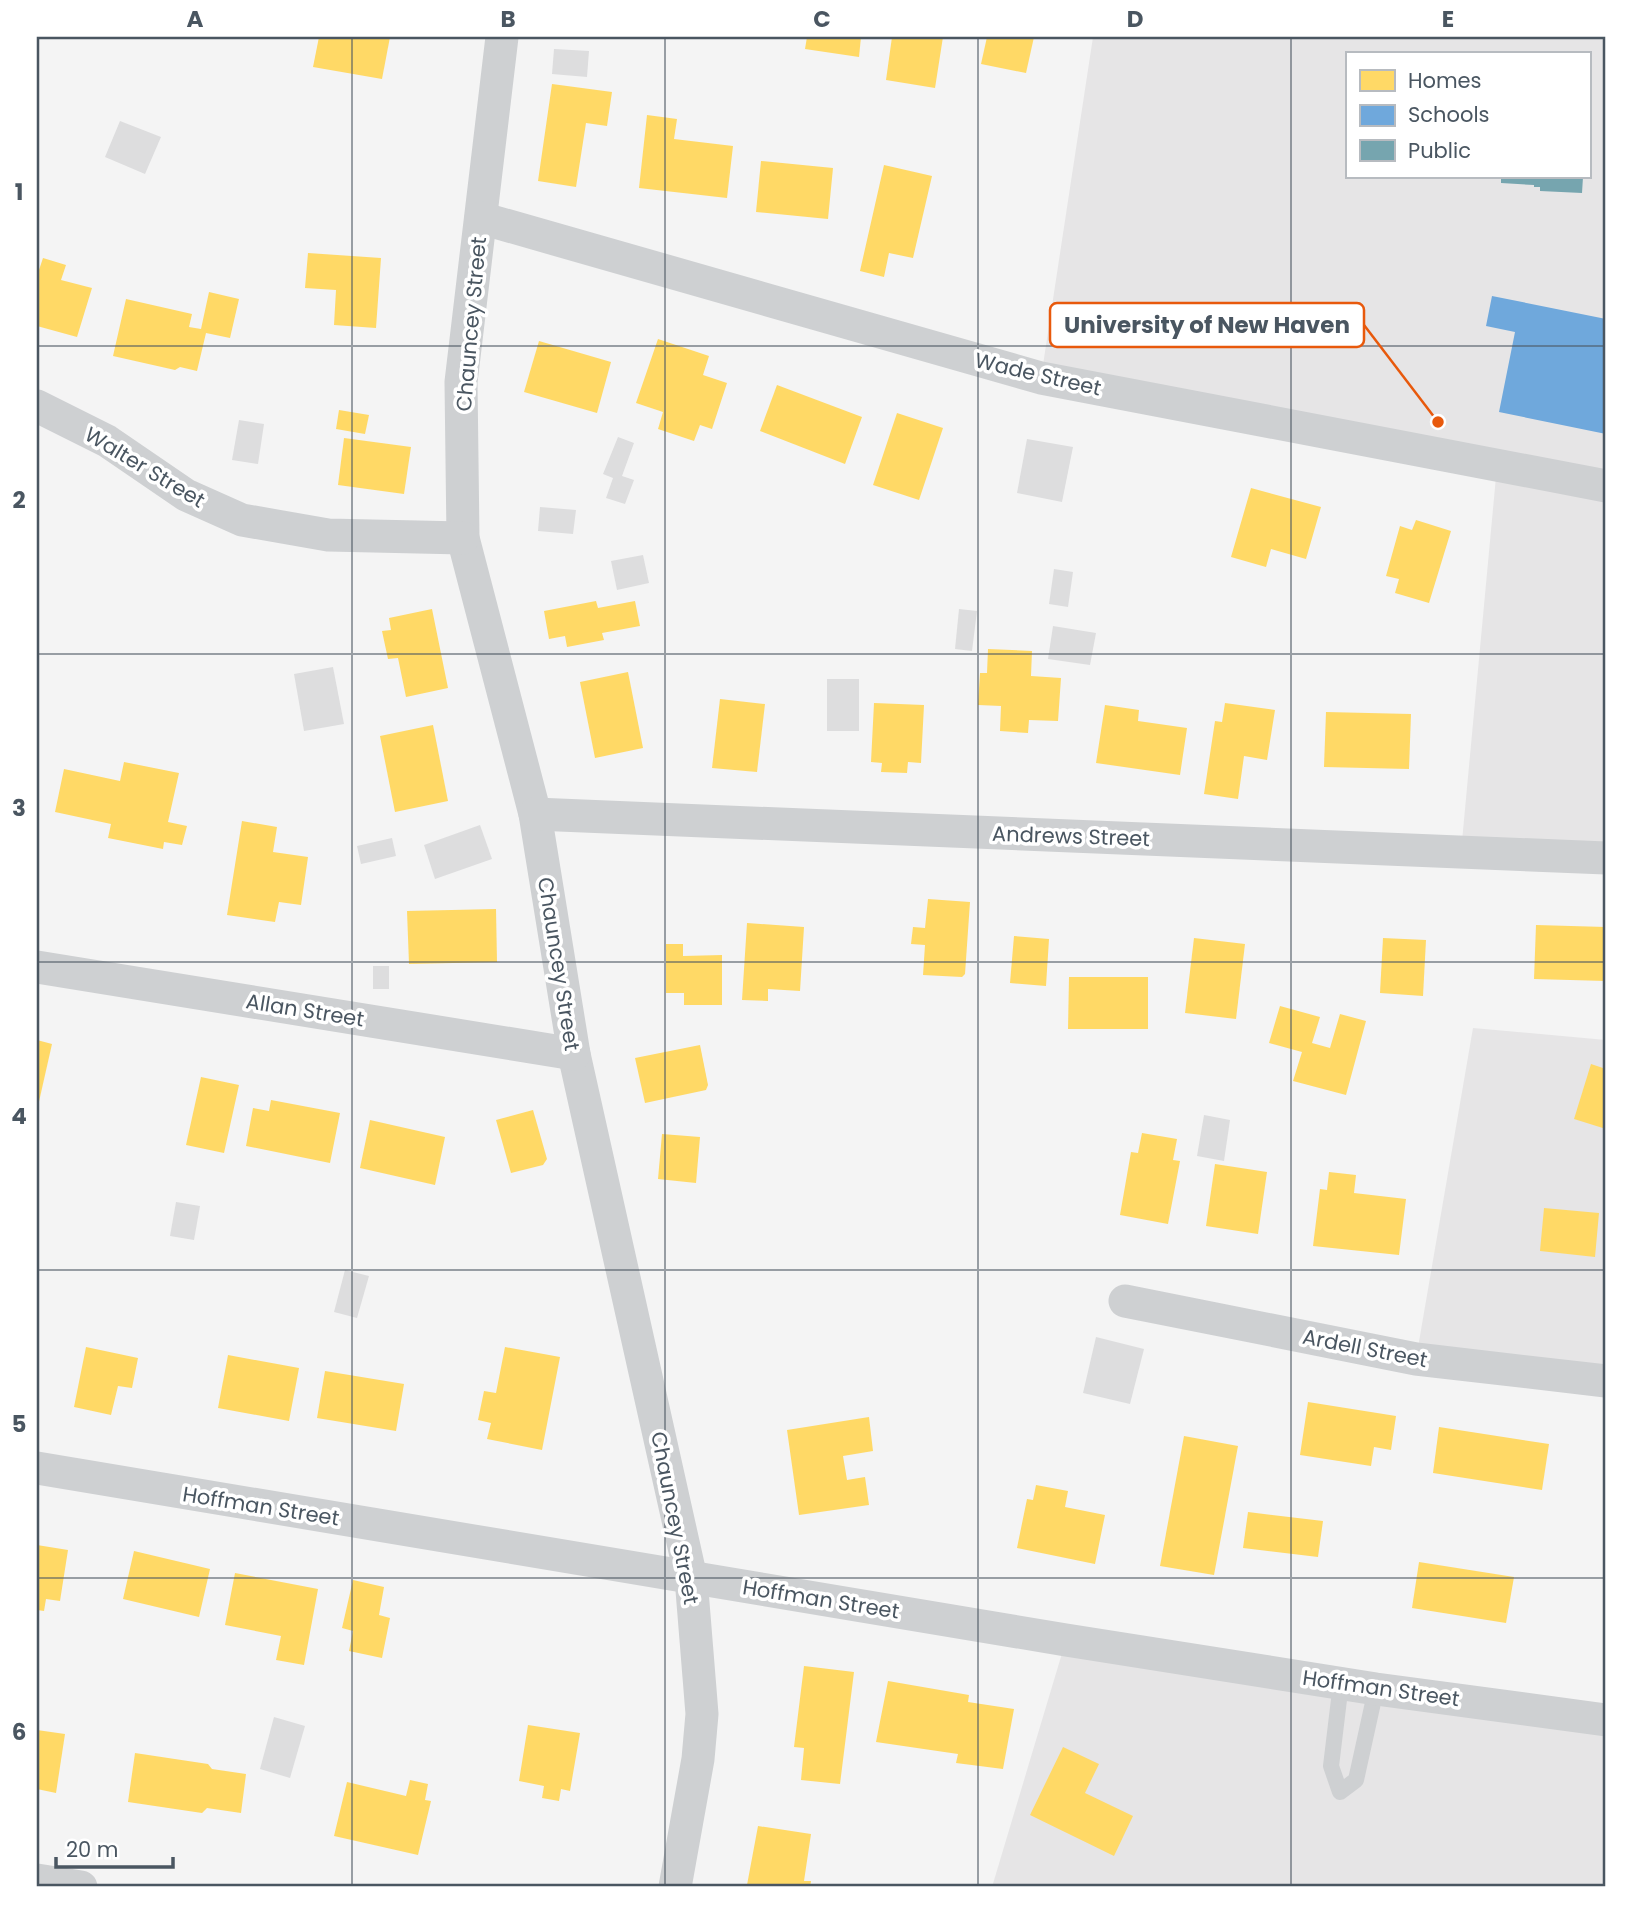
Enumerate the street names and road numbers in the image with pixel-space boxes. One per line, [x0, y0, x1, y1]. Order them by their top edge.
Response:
street label: Chauncey Street [449, 235, 493, 413]
street label: Wade Street [972, 345, 1104, 403]
street label: Walter Street [79, 420, 211, 514]
street label: Andrews Street [992, 819, 1150, 853]
street label: Chauncey Street [531, 875, 587, 1053]
street label: Allan Street [244, 986, 366, 1034]
street label: Ardell Street [1300, 1322, 1430, 1374]
street label: Chauncey Street [644, 1429, 706, 1607]
street label: Hoffman Street [181, 1479, 341, 1533]
street label: Hoffman Street [741, 1572, 901, 1626]
street label: Hoffman Street [1301, 1663, 1461, 1713]

